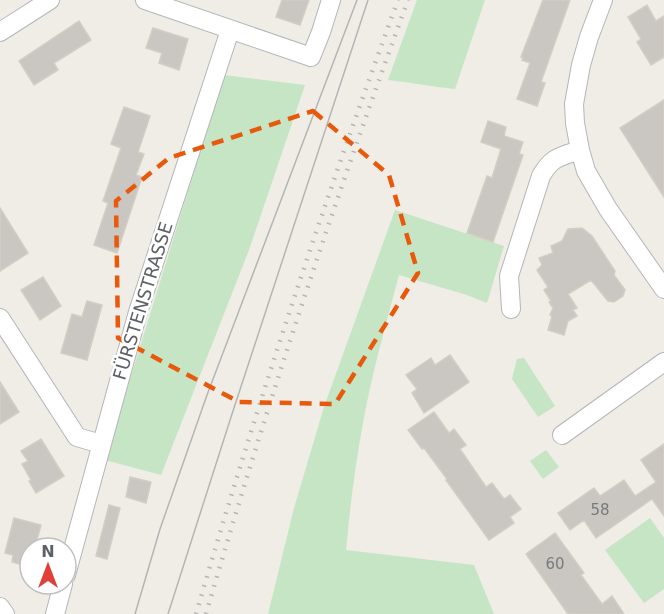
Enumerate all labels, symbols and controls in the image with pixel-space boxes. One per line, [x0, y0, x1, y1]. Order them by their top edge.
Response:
street label: FÜRSTENSTRASSE [109, 219, 177, 382]
house number: 58 [590, 501, 610, 519]
north arrow [18, 536, 78, 596]
text: N [41, 542, 55, 561]
house number: 60 [545, 555, 565, 573]

